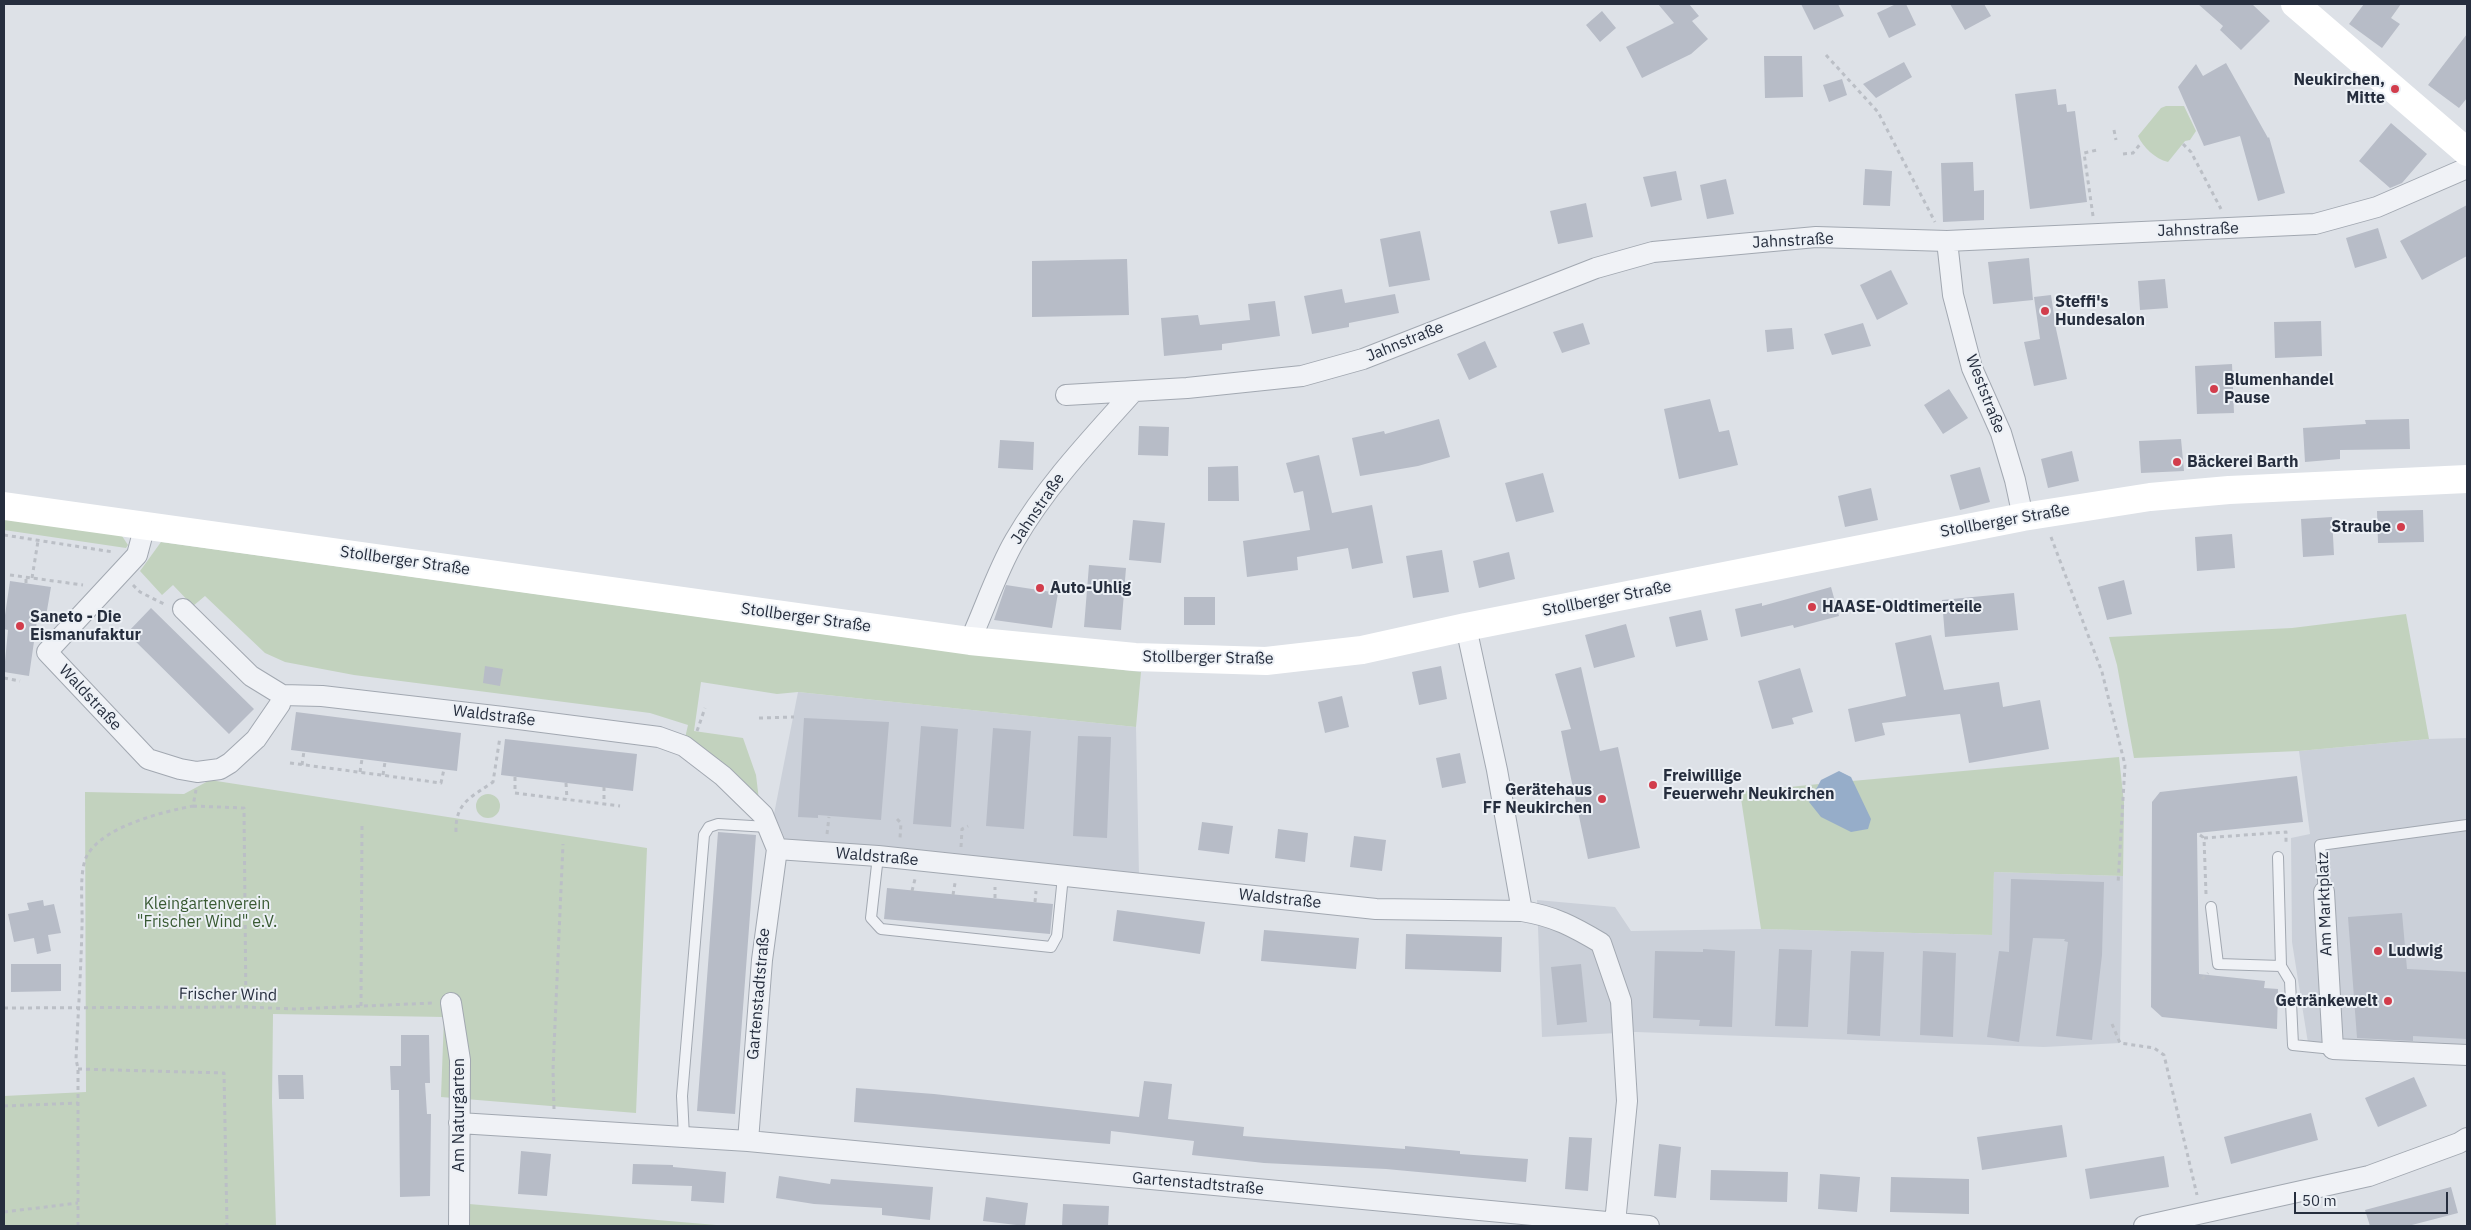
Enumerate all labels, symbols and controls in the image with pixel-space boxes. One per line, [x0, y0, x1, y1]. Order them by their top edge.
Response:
place label: Neukirchen, Mitte [2293, 70, 2385, 108]
marker: Neukirchen, Mitte [2389, 83, 2401, 95]
street label: Jahnstraße [2157, 219, 2239, 241]
street label: Jahnstraße [1752, 229, 1834, 253]
place label: Steffi's Hundesalon [2055, 292, 2145, 330]
marker: Steffi's Hundesalon [2039, 305, 2051, 317]
street label: Jahnstraße [1364, 318, 1446, 366]
street label: Weststraße [1961, 352, 2009, 436]
place label: Blumenhandel Pause [2224, 370, 2334, 408]
marker: Blumenhandel Pause [2208, 383, 2220, 395]
place label: Bäckerei Barth [2187, 452, 2299, 472]
marker: Bäckerei Barth [2171, 456, 2183, 468]
street label: Jahnstraße [1007, 470, 1069, 548]
street label: Stollberger Straße [1939, 500, 2071, 542]
place label: Straube [2331, 517, 2391, 537]
marker: Straube [2395, 521, 2407, 533]
street label: Stollberger Straße [339, 542, 471, 580]
street label: Stollberger Straße [1541, 577, 1673, 621]
place label: Auto-Uhlig [1050, 578, 1131, 598]
marker: Auto-Uhlig [1034, 582, 1046, 594]
place label: HAASE-Oldtimerteile [1822, 597, 1982, 617]
street label: Stollberger Straße [740, 599, 872, 637]
marker: HAASE-Oldtimerteile [1806, 601, 1818, 613]
place label: Saneto - Die Eismanufaktur [30, 607, 141, 645]
marker: Saneto - Die Eismanufaktur [14, 620, 26, 632]
street label: Stollberger Straße [1142, 647, 1274, 669]
street label: Waldstraße [55, 661, 125, 735]
street label: Waldstraße [452, 701, 536, 731]
place label: Freiwillige Feuerwehr Neukirchen [1663, 766, 1835, 804]
marker: Freiwillige Feuerwehr Neukirchen [1647, 779, 1659, 791]
place label: Gerätehaus FF Neukirchen [1483, 780, 1592, 818]
marker: Gerätehaus FF Neukirchen [1596, 793, 1608, 805]
street label: Waldstraße [835, 844, 919, 870]
street label: Am Marktplatz [2314, 851, 2336, 957]
street label: Waldstraße [1238, 885, 1322, 913]
park label: Kleingartenverein "Frischer Wind" e.V. [137, 894, 277, 932]
street label: Gartenstadtstraße [744, 927, 774, 1061]
place label: Ludwig [2388, 941, 2443, 961]
marker: Ludwig [2372, 945, 2384, 957]
street label: Frischer Wind [179, 985, 277, 1005]
place label: Getränkewelt [2276, 991, 2378, 1011]
marker: Getränkewelt [2382, 995, 2394, 1007]
street label: Am Naturgarten [449, 1058, 469, 1172]
street label: Gartenstadtstraße [1131, 1169, 1265, 1199]
scale bar [2296, 1182, 2450, 1214]
text: 50 m [2302, 1191, 2337, 1210]

